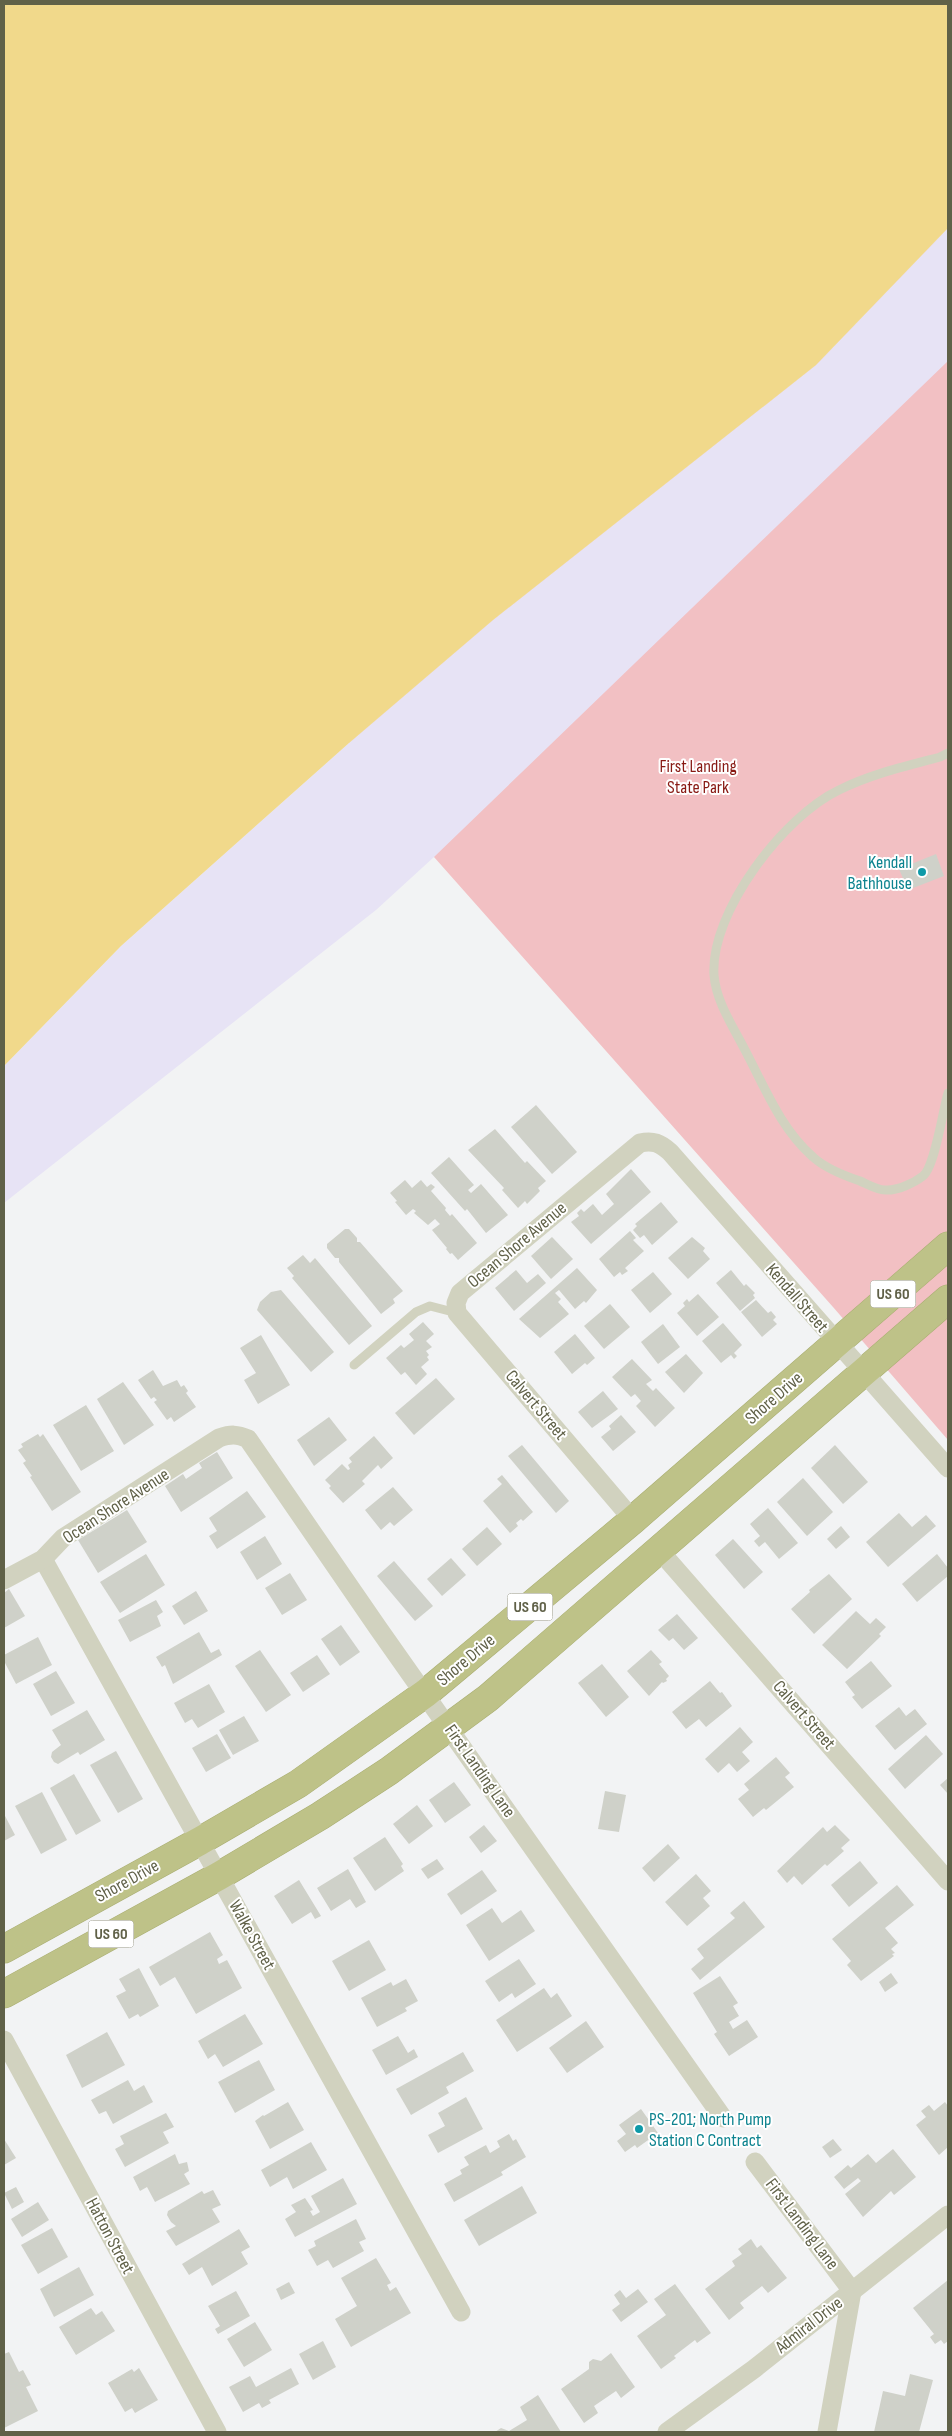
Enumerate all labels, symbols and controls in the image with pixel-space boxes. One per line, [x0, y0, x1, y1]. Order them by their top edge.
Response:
park label: First Landing State Park [659, 756, 737, 798]
place label: Kendall Bathhouse [847, 852, 912, 894]
marker: Kendall Bathhouse [916, 866, 928, 878]
street label: Ocean Shore Avenue [463, 1198, 571, 1292]
street label: Kendall Street [761, 1259, 833, 1337]
road number: US 60 [870, 1280, 916, 1308]
street label: Calvert Street [501, 1366, 572, 1444]
street label: Shore Drive [741, 1367, 807, 1429]
street label: Ocean Shore Avenue [59, 1464, 173, 1548]
road number: US 60 [508, 1594, 552, 1620]
street label: Shore Drive [433, 1630, 499, 1690]
street label: Calvert Street [768, 1676, 840, 1754]
street label: First Landing Lane [440, 1721, 520, 1821]
street label: Shore Drive [92, 1855, 162, 1907]
street label: Walke Street [224, 1897, 280, 1974]
road number: US 60 [88, 1920, 134, 1948]
place label: PS-201; North Pump Station C Contract [649, 2109, 771, 2151]
marker: PS-201; North Pump Station C Contract [633, 2123, 645, 2135]
street label: First Landing Lane [761, 2174, 843, 2274]
street label: Hatton Street [81, 2194, 139, 2278]
street label: Admiral Drive [770, 2292, 847, 2358]

